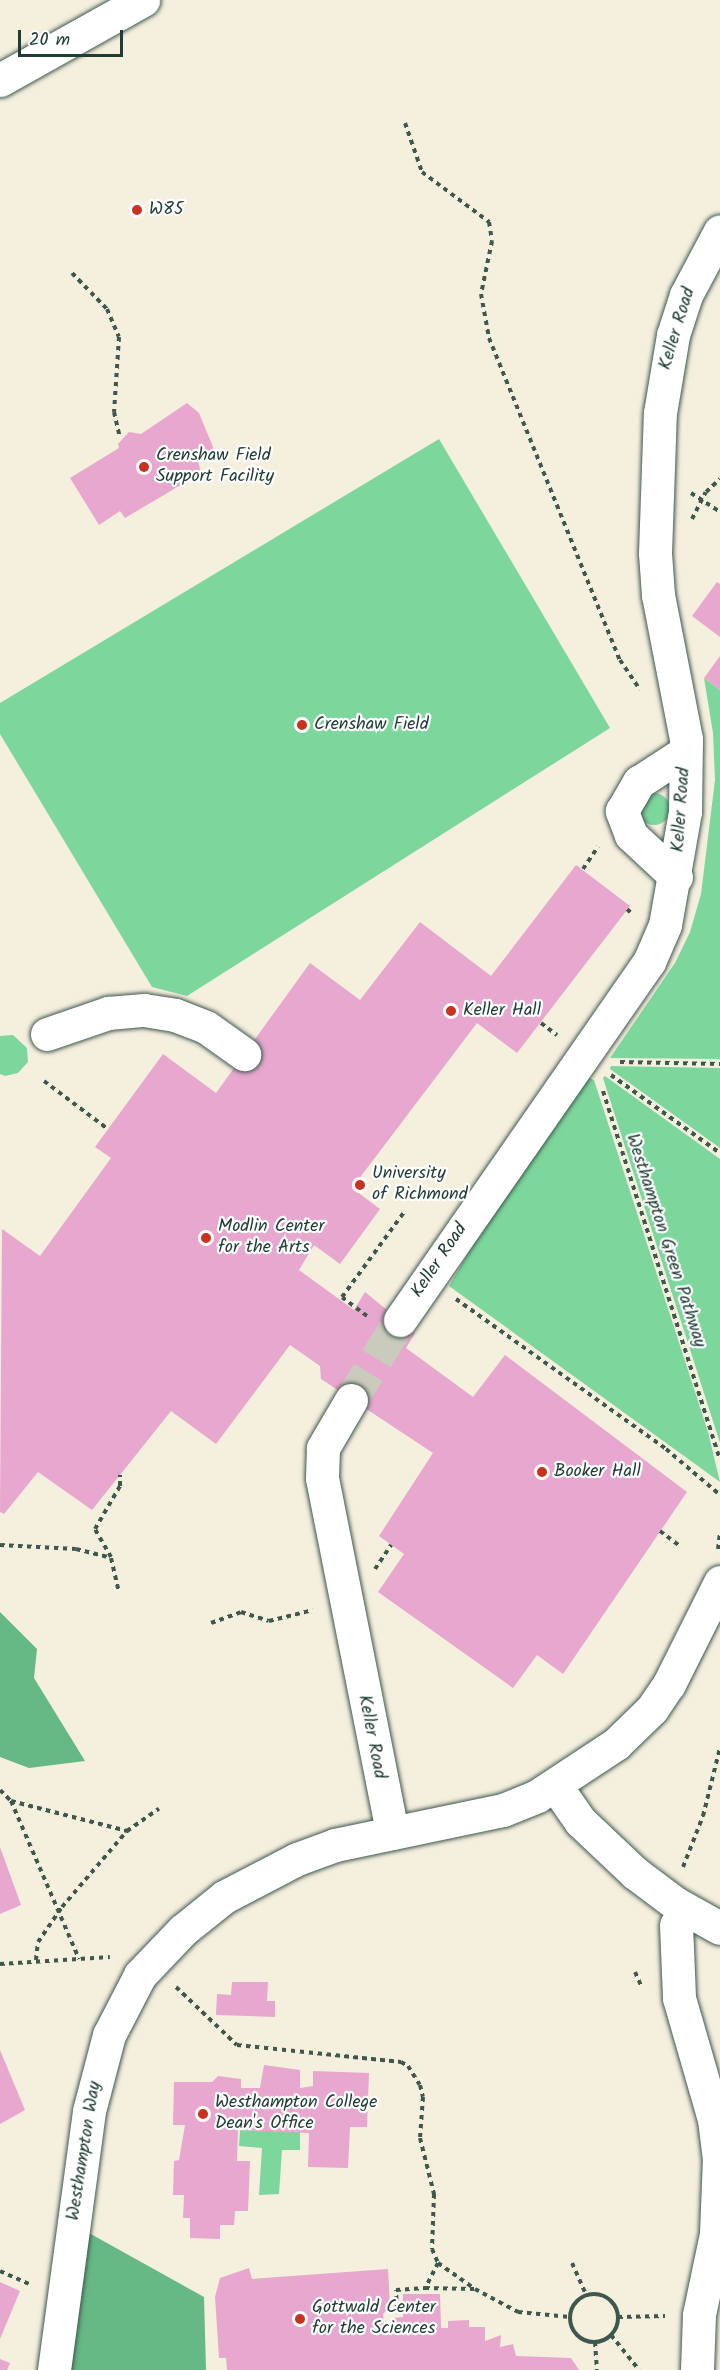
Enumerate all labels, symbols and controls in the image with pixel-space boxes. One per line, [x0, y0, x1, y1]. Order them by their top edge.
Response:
scale bar [21, 18, 126, 56]
text: 20 m [29, 26, 70, 55]
place label: W85 [149, 199, 184, 221]
marker: W85 [130, 203, 144, 217]
street label: Keller Road [655, 285, 701, 373]
place label: Crenshaw Field Support Facility [156, 446, 274, 488]
marker: Crenshaw Field Support Facility [137, 460, 151, 474]
place label: Crenshaw Field [314, 714, 429, 736]
marker: Crenshaw Field [295, 718, 309, 732]
street label: Keller Road [668, 767, 696, 853]
place label: Keller Hall [463, 1000, 541, 1022]
marker: Keller Hall [444, 1004, 458, 1018]
street label: Westhampton Green Pathway [620, 1131, 710, 1351]
place label: University of Richmond [372, 1164, 468, 1206]
marker: University of Richmond [353, 1178, 367, 1192]
place label: Modlin Center for the Arts [218, 1217, 324, 1260]
street label: Keller Road [407, 1220, 473, 1302]
marker: Modlin Center for the Arts [199, 1231, 213, 1245]
place label: Booker Hall [554, 1461, 641, 1483]
marker: Booker Hall [535, 1465, 549, 1479]
street label: Keller Road [352, 1693, 390, 1781]
street label: Westhampton Way [63, 2080, 107, 2222]
place label: Westhampton College Dean's Office [215, 2093, 377, 2136]
marker: Westhampton College Dean's Office [196, 2107, 210, 2121]
place label: Gottwald Center for the Sciences [312, 2298, 436, 2340]
marker: Gottwald Center for the Sciences [293, 2312, 307, 2326]

